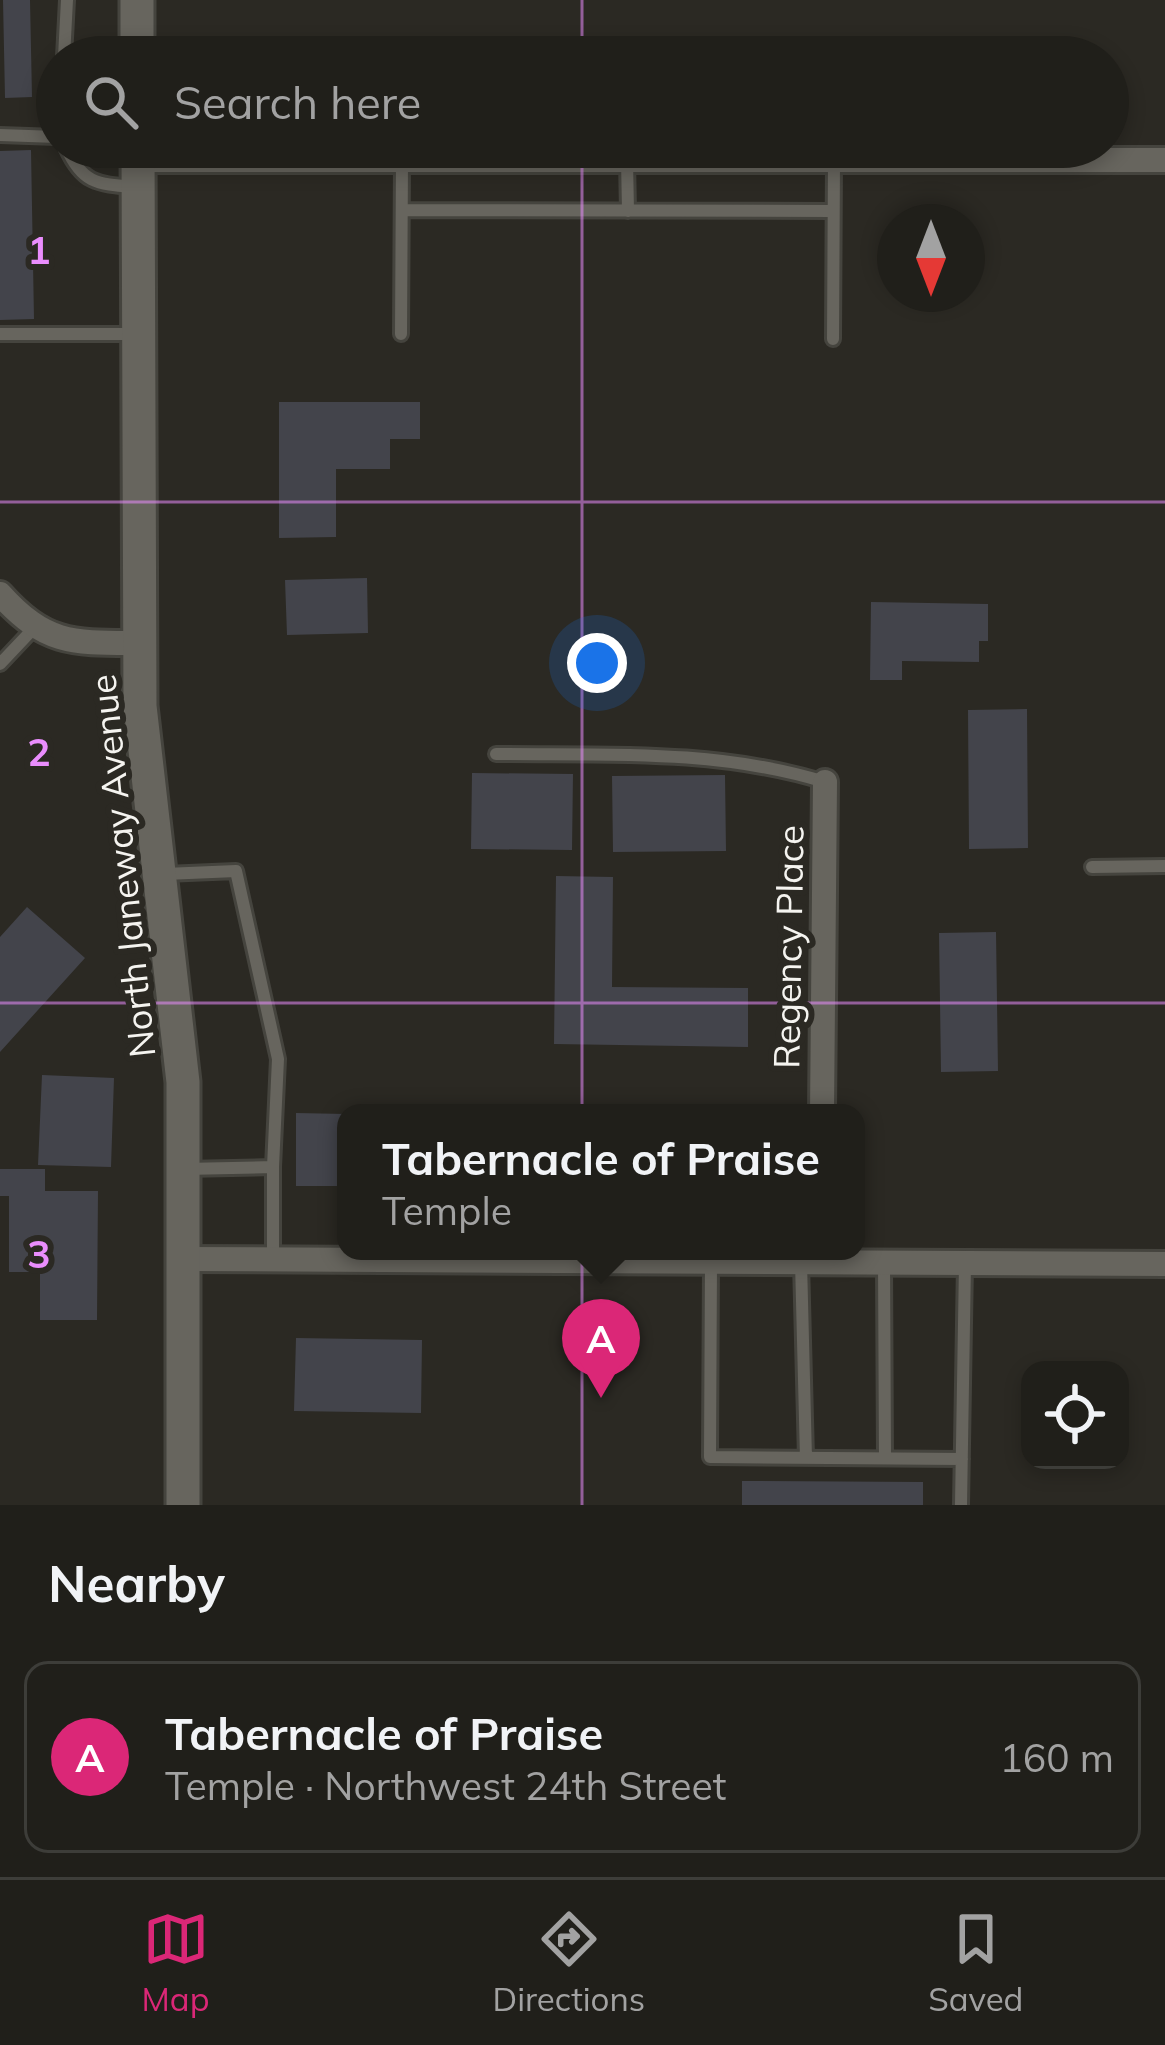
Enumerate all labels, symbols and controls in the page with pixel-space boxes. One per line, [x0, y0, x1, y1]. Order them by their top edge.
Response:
search box [36, 36, 1129, 168]
icon: search [78, 69, 144, 135]
text: Search here [174, 74, 421, 130]
north arrow [877, 204, 985, 312]
text: 1 [27, 225, 51, 274]
your location [567, 633, 627, 693]
street label: North Janeway Avenue [80, 672, 164, 1060]
text: 2 [27, 727, 51, 776]
street label: Regency Place [763, 825, 813, 1069]
popup [337, 1104, 865, 1260]
text: Tabernacle of Praise [382, 1130, 820, 1186]
text: Temple [382, 1186, 512, 1235]
text: 3 [27, 1229, 51, 1278]
pin: A [562, 1299, 640, 1398]
map controls [1021, 1361, 1129, 1469]
button: locate [1021, 1361, 1129, 1469]
text: Nearby [48, 1551, 225, 1615]
text: Tabernacle of Praise [165, 1705, 603, 1761]
text: A [75, 1733, 105, 1782]
text: 160 m [999, 1733, 1114, 1782]
text: Temple · Northwest 24th Street [165, 1761, 726, 1810]
tab: Map [142, 1906, 209, 2019]
tab: Directions [493, 1906, 645, 2019]
tab: Saved [928, 1906, 1023, 2019]

